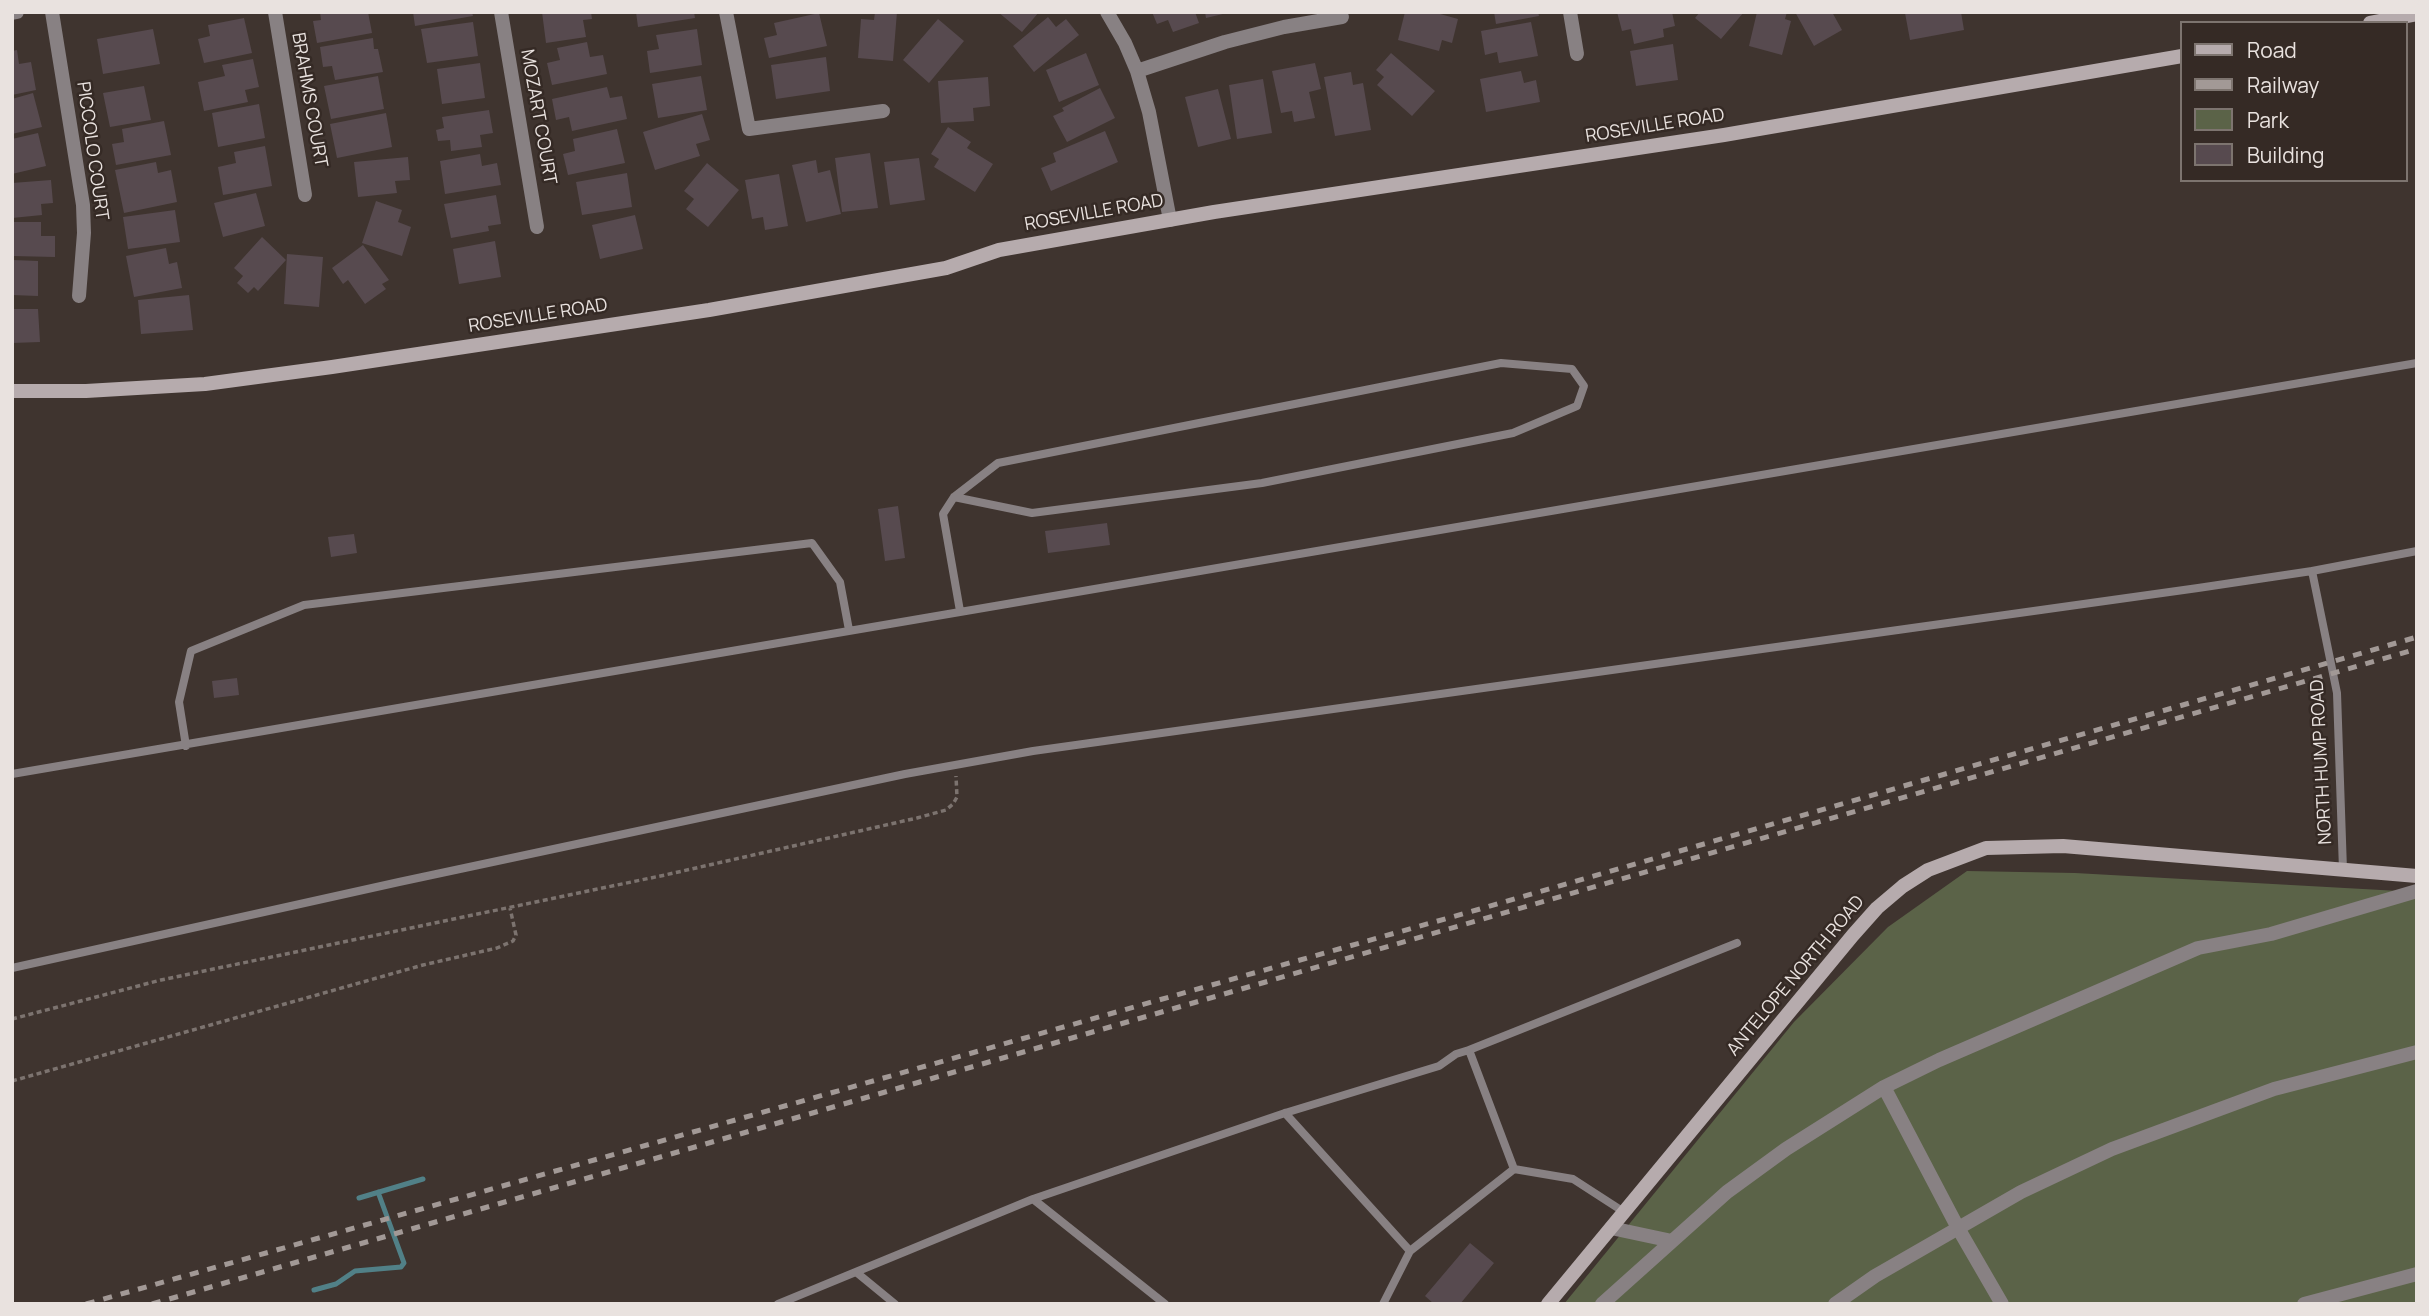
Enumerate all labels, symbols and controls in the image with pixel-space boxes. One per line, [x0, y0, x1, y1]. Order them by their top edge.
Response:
legend [2180, 21, 2408, 182]
street label: BRAHMS COURT [287, 31, 331, 169]
text: Road [2247, 36, 2297, 64]
street label: MOZART COURT [515, 48, 561, 186]
text: Railway [2247, 71, 2319, 99]
street label: PICCOLO COURT [72, 80, 112, 222]
street label: ROSEVILLE ROAD [1584, 104, 1726, 148]
text: Park [2247, 106, 2289, 134]
text: Building [2247, 141, 2324, 169]
street label: ROSEVILLE ROAD [1023, 190, 1165, 236]
street label: ROSEVILLE ROAD [467, 294, 609, 338]
street label: NORTH HUMP ROAD [2307, 679, 2337, 845]
street label: ANTELOPE NORTH ROAD [1723, 892, 1869, 1060]

